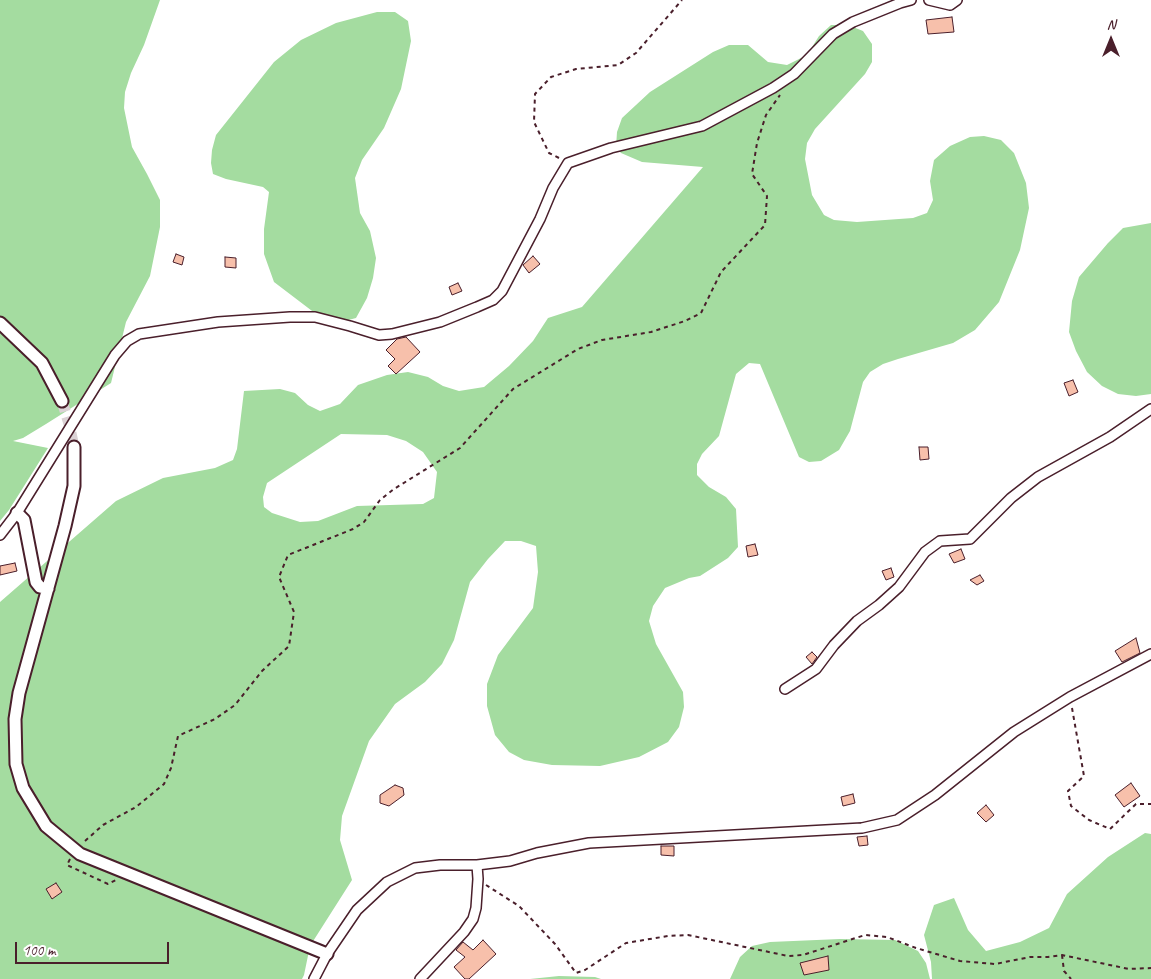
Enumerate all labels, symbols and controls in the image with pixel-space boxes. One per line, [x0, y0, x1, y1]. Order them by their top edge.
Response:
north arrow [1086, 15, 1136, 65]
text: N [1107, 16, 1115, 33]
scale bar [18, 932, 171, 964]
text: 100 m [23, 941, 55, 960]

